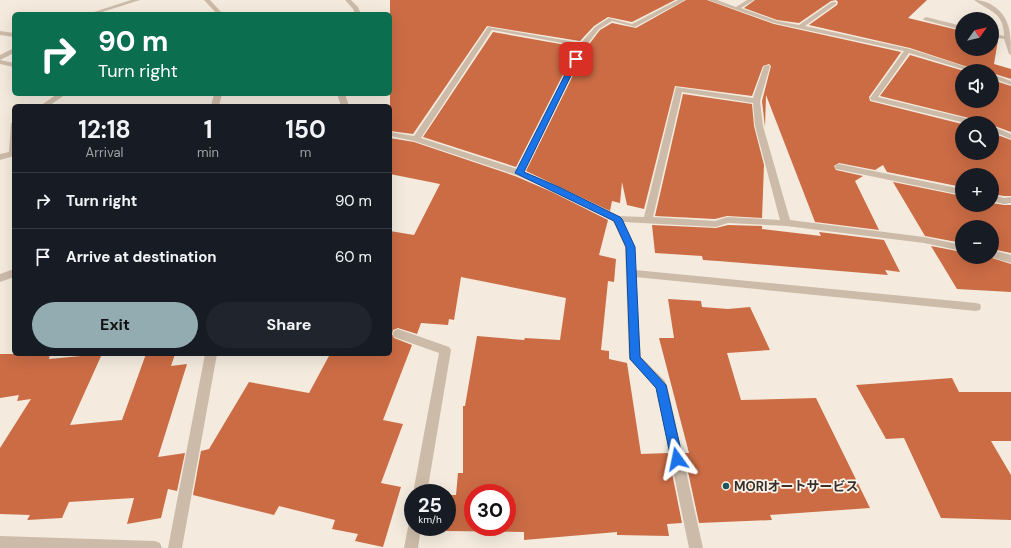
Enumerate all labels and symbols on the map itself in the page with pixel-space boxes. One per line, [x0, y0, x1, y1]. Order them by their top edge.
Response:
north arrow [955, 12, 999, 56]
pin [559, 42, 593, 76]
position arrow [656, 438, 698, 480]
place label: MORIオートサービス [734, 478, 858, 495]
marker: MORIオートサービス [721, 481, 731, 491]
speed limit sign: 30 [464, 484, 516, 536]

